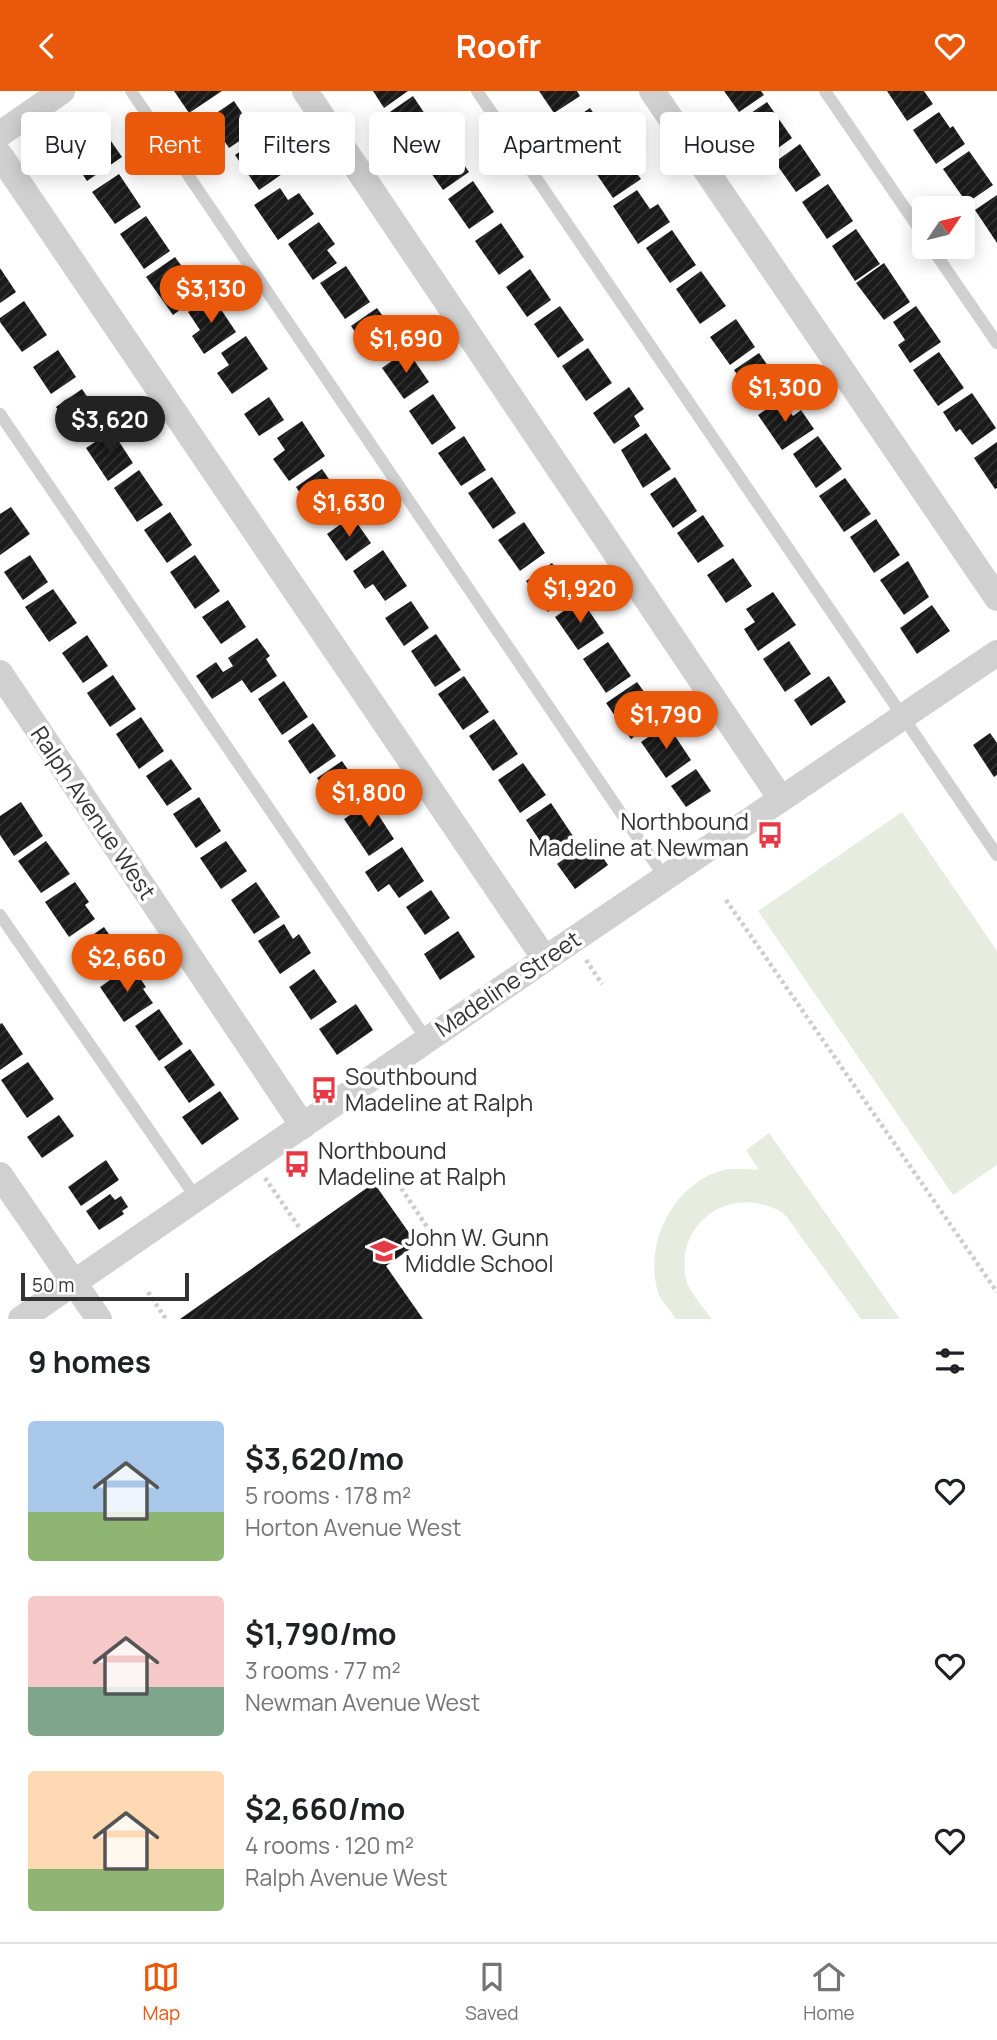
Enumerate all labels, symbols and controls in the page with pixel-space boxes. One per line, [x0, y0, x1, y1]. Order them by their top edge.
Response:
text: Roofr [456, 24, 541, 68]
icon: back [28, 27, 66, 65]
icon: heart [931, 27, 969, 65]
chip: Buy [21, 112, 111, 175]
chip: Rent [125, 112, 225, 175]
chip: Filters [239, 112, 355, 175]
chip: New [369, 112, 465, 175]
chip: Apartment [479, 112, 646, 175]
chip: House [660, 112, 779, 175]
north arrow [912, 196, 975, 259]
map controls [912, 196, 975, 259]
pin: $3,130 [154, 265, 268, 325]
text: $3,130 [176, 272, 246, 304]
pin: $1,690 [349, 315, 463, 375]
text: $1,690 [369, 322, 443, 354]
pin: $1,300 [728, 365, 842, 424]
text: $1,300 [748, 371, 822, 403]
pin: $3,620 [53, 397, 167, 456]
text: $3,620 [71, 403, 149, 435]
pin: $1,630 [292, 479, 406, 539]
text: $1,630 [312, 486, 386, 518]
pin: $1,920 [523, 566, 637, 625]
text: $1,920 [543, 572, 617, 604]
pin: $1,790 [609, 691, 723, 751]
text: $1,790 [630, 698, 702, 730]
street label: Ralph Avenue West [24, 719, 164, 905]
pin: $1,800 [312, 769, 426, 829]
text: $1,800 [332, 776, 406, 808]
place label: Northbound Madeline at Newman [529, 805, 749, 863]
bus stop icon: Northbound Madeline at Newman [755, 820, 785, 850]
street label: Madeline Street [428, 923, 586, 1044]
pin: $2,660 [70, 935, 184, 994]
text: $2,660 [88, 941, 166, 973]
place label: Southbound Madeline at Ralph [345, 1060, 533, 1118]
bus stop icon: Southbound Madeline at Ralph [309, 1075, 339, 1105]
place label: Northbound Madeline at Ralph [318, 1134, 506, 1192]
bus stop icon: Northbound Madeline at Ralph [282, 1149, 312, 1179]
place label: John W. Gunn Middle School [405, 1221, 554, 1279]
school or university icon: John W. Gunn Middle School [369, 1236, 399, 1266]
scale bar [21, 1270, 189, 1302]
text: 50 m [32, 1272, 74, 1298]
text: 9 homes [28, 1341, 151, 1382]
icon: filters [931, 1342, 969, 1380]
text: $3,620/mo [245, 1438, 404, 1479]
icon: home [84, 1449, 168, 1533]
icon: heart [931, 1472, 969, 1510]
text: 5 rooms · 178 m² [245, 1479, 411, 1511]
text: Horton Avenue West [245, 1511, 461, 1543]
text: $1,790/mo [245, 1613, 397, 1654]
icon: home [84, 1624, 168, 1708]
icon: heart [931, 1647, 969, 1685]
text: 3 rooms · 77 m² [245, 1654, 401, 1686]
text: Newman Avenue West [245, 1686, 480, 1718]
text: $2,660/mo [245, 1788, 405, 1829]
icon: home [84, 1799, 168, 1883]
icon: heart [931, 1822, 969, 1860]
text: 4 rooms · 120 m² [245, 1829, 414, 1861]
text: Ralph Avenue West [245, 1861, 448, 1893]
tab: Map [142, 1958, 180, 2026]
tab: Saved [465, 1958, 519, 2026]
tab: Home [803, 1958, 855, 2026]

